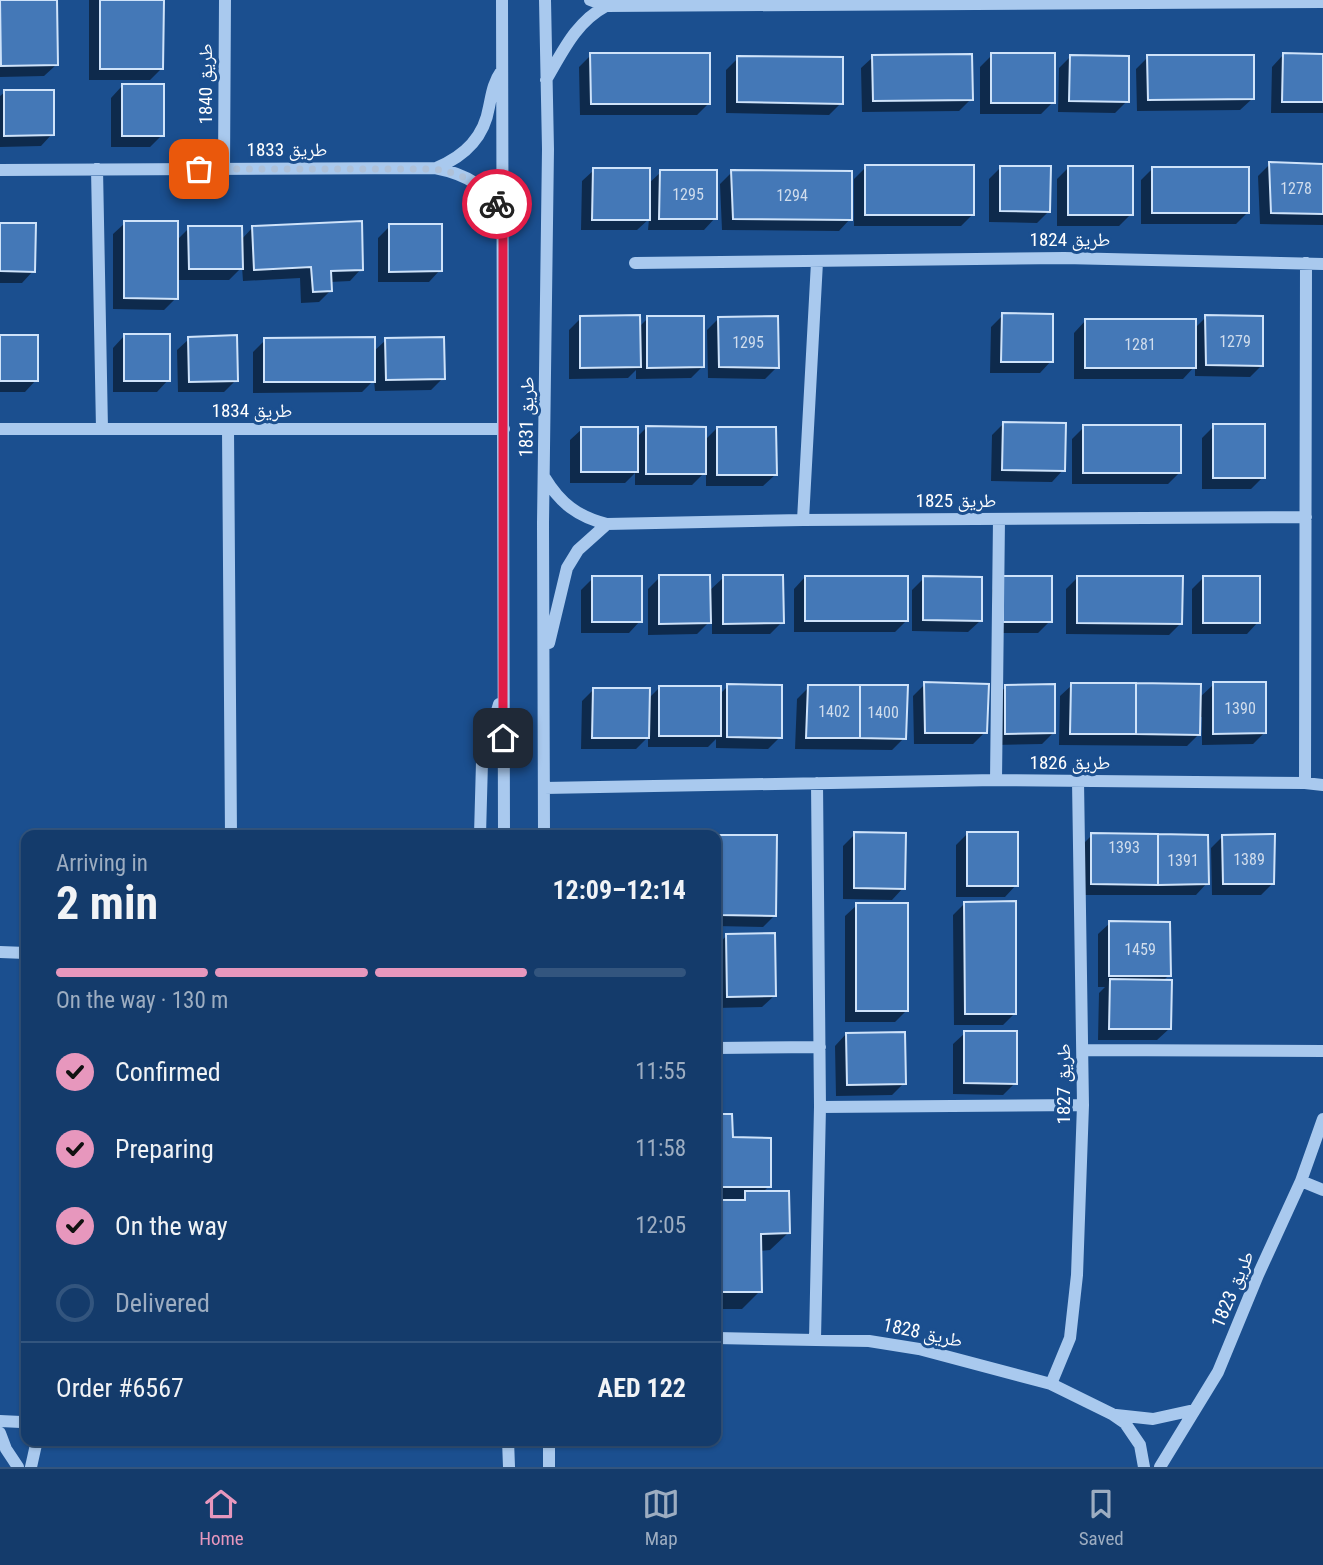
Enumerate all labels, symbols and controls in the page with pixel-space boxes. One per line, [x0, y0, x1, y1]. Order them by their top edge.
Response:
street label: طريق 1840 [194, 44, 217, 124]
street label: طريق 1833 [247, 138, 327, 161]
pin [169, 139, 229, 199]
icon: bag [180, 150, 218, 188]
courier [462, 169, 532, 239]
house number: 1278 [1280, 179, 1312, 198]
icon: bike [478, 185, 516, 223]
house number: 1295 [672, 185, 704, 204]
house number: 1294 [776, 186, 808, 205]
street label: طريق 1824 [1030, 228, 1110, 251]
house number: 1279 [1219, 332, 1251, 351]
house number: 1295 [732, 333, 764, 352]
house number: 1281 [1124, 335, 1156, 354]
street label: طريق 1831 [514, 376, 539, 458]
street label: طريق 1834 [212, 399, 292, 422]
street label: طريق 1825 [916, 489, 996, 512]
house number: 1390 [1224, 699, 1256, 718]
house number: 1402 [818, 702, 850, 721]
house number: 1400 [867, 703, 899, 722]
pin [473, 708, 533, 768]
icon: home [484, 719, 522, 757]
street label: طريق 1826 [1030, 751, 1110, 774]
house number: 1393 [1108, 838, 1140, 857]
text: Arriving in [56, 850, 148, 877]
house number: 1389 [1233, 850, 1265, 869]
house number: 1391 [1167, 851, 1199, 870]
text: 12:09–12:14 [552, 875, 686, 905]
text: 2 min [56, 876, 158, 930]
house number: 1459 [1124, 940, 1156, 959]
text: On the way · 130 m [56, 987, 228, 1014]
street label: طريق 1827 [1052, 1044, 1075, 1124]
icon: check [56, 1053, 94, 1091]
text: Confirmed [115, 1057, 221, 1087]
text: 11:55 [635, 1058, 686, 1085]
icon: check [56, 1130, 94, 1168]
text: Preparing [115, 1134, 214, 1164]
text: 11:58 [635, 1135, 686, 1162]
icon: check [56, 1207, 94, 1245]
text: On the way [115, 1211, 228, 1241]
text: 12:05 [635, 1212, 686, 1239]
street label: طريق 1823 [1206, 1248, 1259, 1331]
text: Delivered [115, 1288, 210, 1318]
street label: طريق 1828 [881, 1313, 965, 1352]
text: Order #6567 [56, 1373, 184, 1403]
text: AED 122 [598, 1373, 686, 1403]
tab: Home [199, 1485, 244, 1550]
tab: Map [642, 1485, 680, 1550]
tab: Saved [1079, 1485, 1124, 1550]

